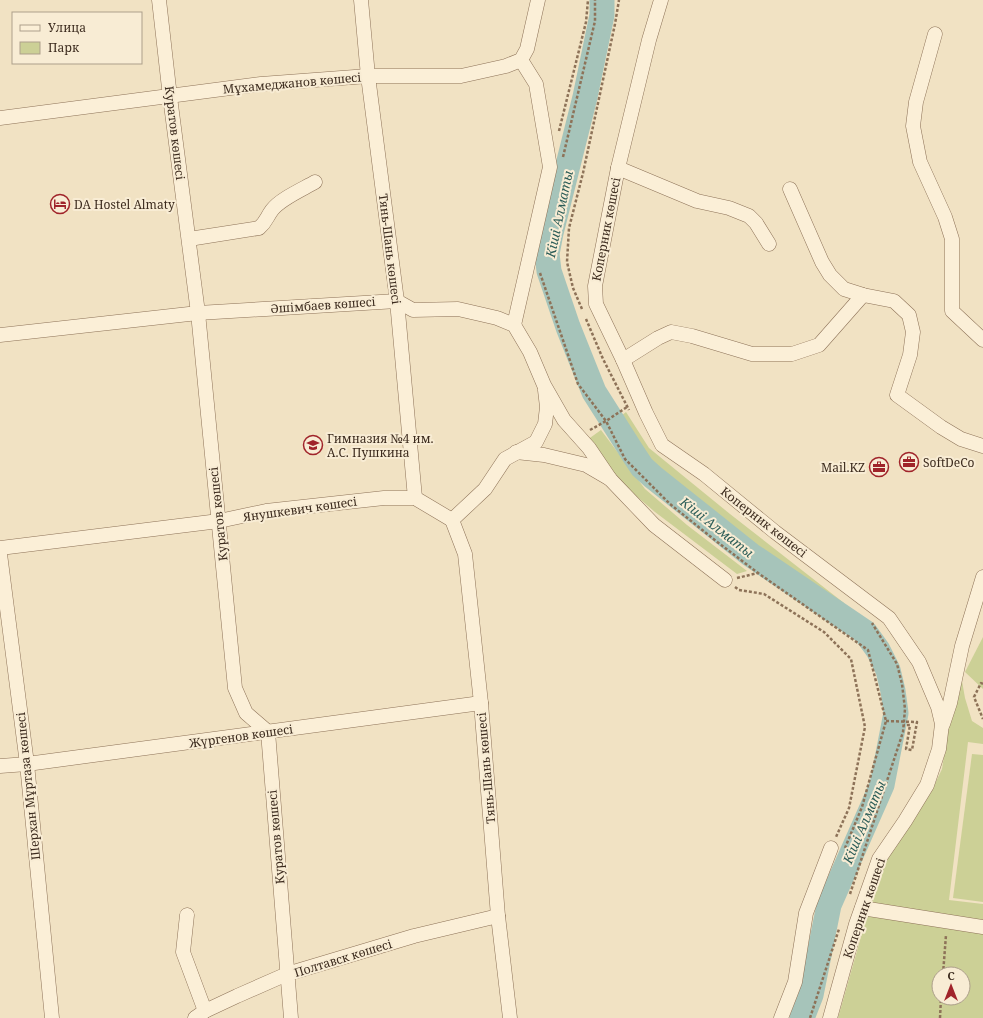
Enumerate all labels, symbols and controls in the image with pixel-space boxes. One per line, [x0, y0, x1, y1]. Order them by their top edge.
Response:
legend [12, 12, 142, 64]
text: Улица [48, 19, 86, 36]
text: Парк [48, 39, 80, 56]
street label: Мұхамеджанов көшесі [222, 68, 362, 98]
street label: Куратов көшесі [161, 85, 189, 181]
water label: Кіші Алматы [541, 169, 577, 260]
street label: Коперник көшесі [588, 176, 624, 282]
hotel icon: DA Hostel Almaty [49, 193, 71, 215]
street label: Тянь-Шань көшесі [375, 193, 405, 305]
place label: DA Hostel Almaty [74, 196, 175, 213]
street label: Әшімбаев көшесі [270, 293, 376, 317]
place label: Гимназия №4 им. А.С. Пушкина [327, 430, 434, 461]
school or university icon: Гимназия №4 им. А.С. Пушкина [302, 434, 324, 456]
office icon: SoftDeCo [898, 451, 920, 473]
place label: SoftDeCo [923, 454, 975, 471]
office icon: Mail.KZ [868, 456, 890, 478]
place label: Mail.KZ [821, 459, 865, 476]
street label: Куратов көшесі [205, 466, 231, 562]
street label: Коперник көшесі [717, 483, 811, 561]
water label: Кіші Алматы [676, 492, 757, 561]
street label: Янушкевич көшесі [241, 493, 358, 526]
street label: Шерхан Мұртаза көшесі [12, 711, 44, 861]
street label: Тянь-Шань көшесі [473, 712, 499, 824]
street label: Жүргенов көшесі [187, 720, 294, 752]
water label: Кіші Алматы [838, 778, 890, 867]
street label: Куратов көшесі [263, 789, 289, 885]
street label: Коперник көшесі [839, 855, 889, 961]
street label: Полтавск көшесі [292, 935, 394, 981]
north arrow [931, 966, 971, 1006]
text: С [947, 968, 955, 983]

